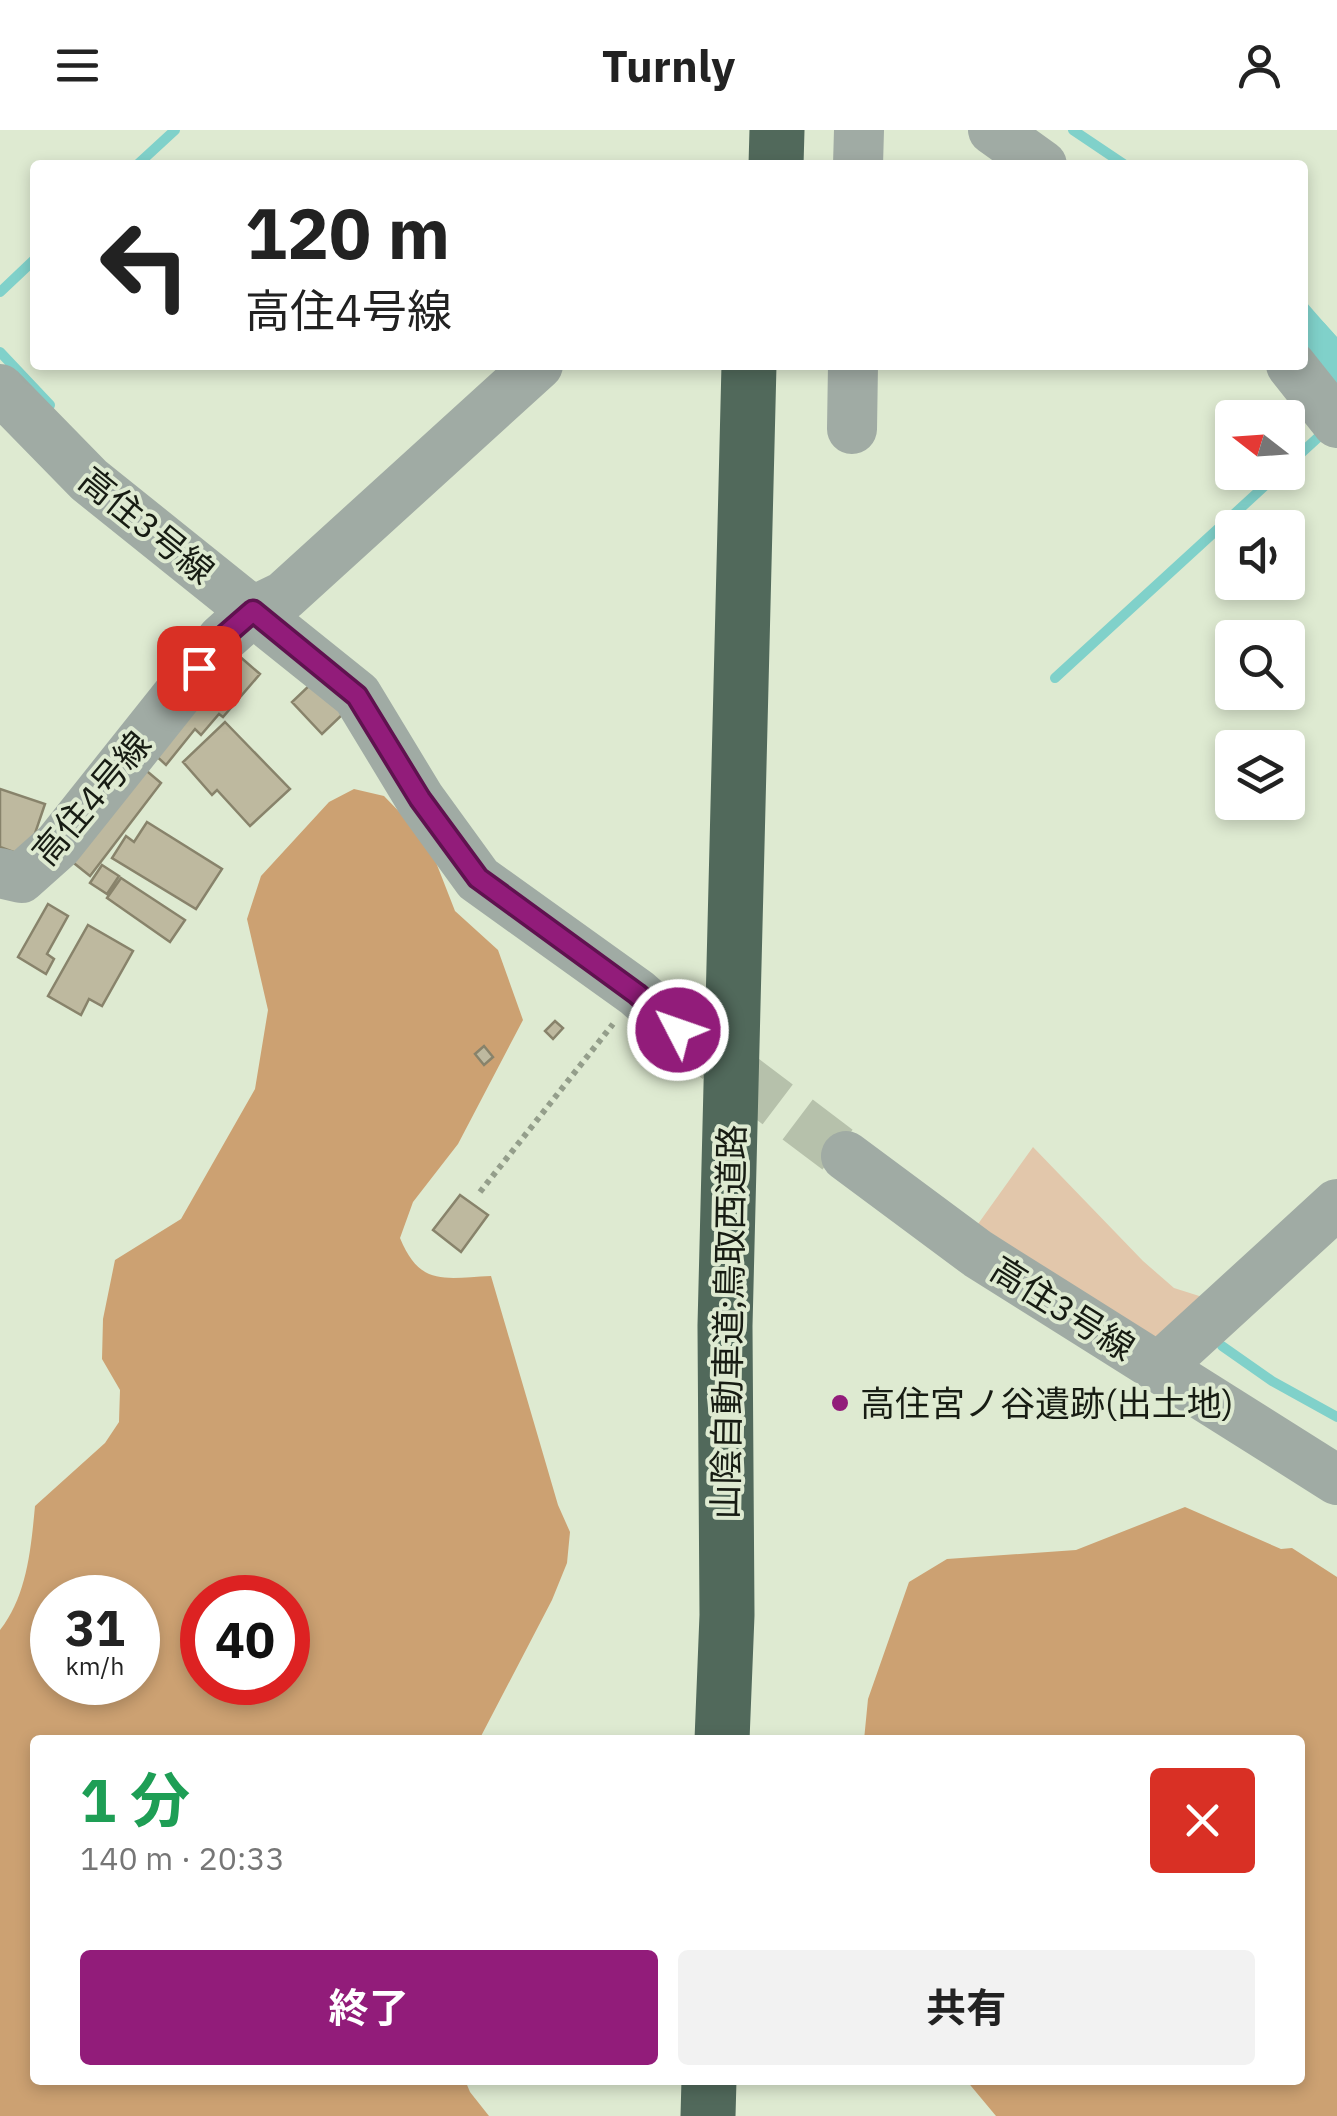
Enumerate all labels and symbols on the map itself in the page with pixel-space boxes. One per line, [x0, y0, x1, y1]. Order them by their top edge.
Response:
north arrow [1215, 400, 1305, 490]
street label: 高住3号線 [70, 456, 224, 594]
pin [157, 626, 242, 711]
street label: 高住4号線 [22, 722, 160, 874]
position arrow [626, 978, 730, 1082]
street label: 山陰自動車道;鳥取西道路 [702, 1124, 754, 1520]
street label: 高住3号線 [983, 1246, 1143, 1370]
place label: 高住宮ノ谷遺跡(出土地) [860, 1380, 1233, 1426]
marker: 高住宮ノ谷遺跡(出土地) [829, 1392, 851, 1414]
speed limit sign: 40 [180, 1575, 310, 1705]

